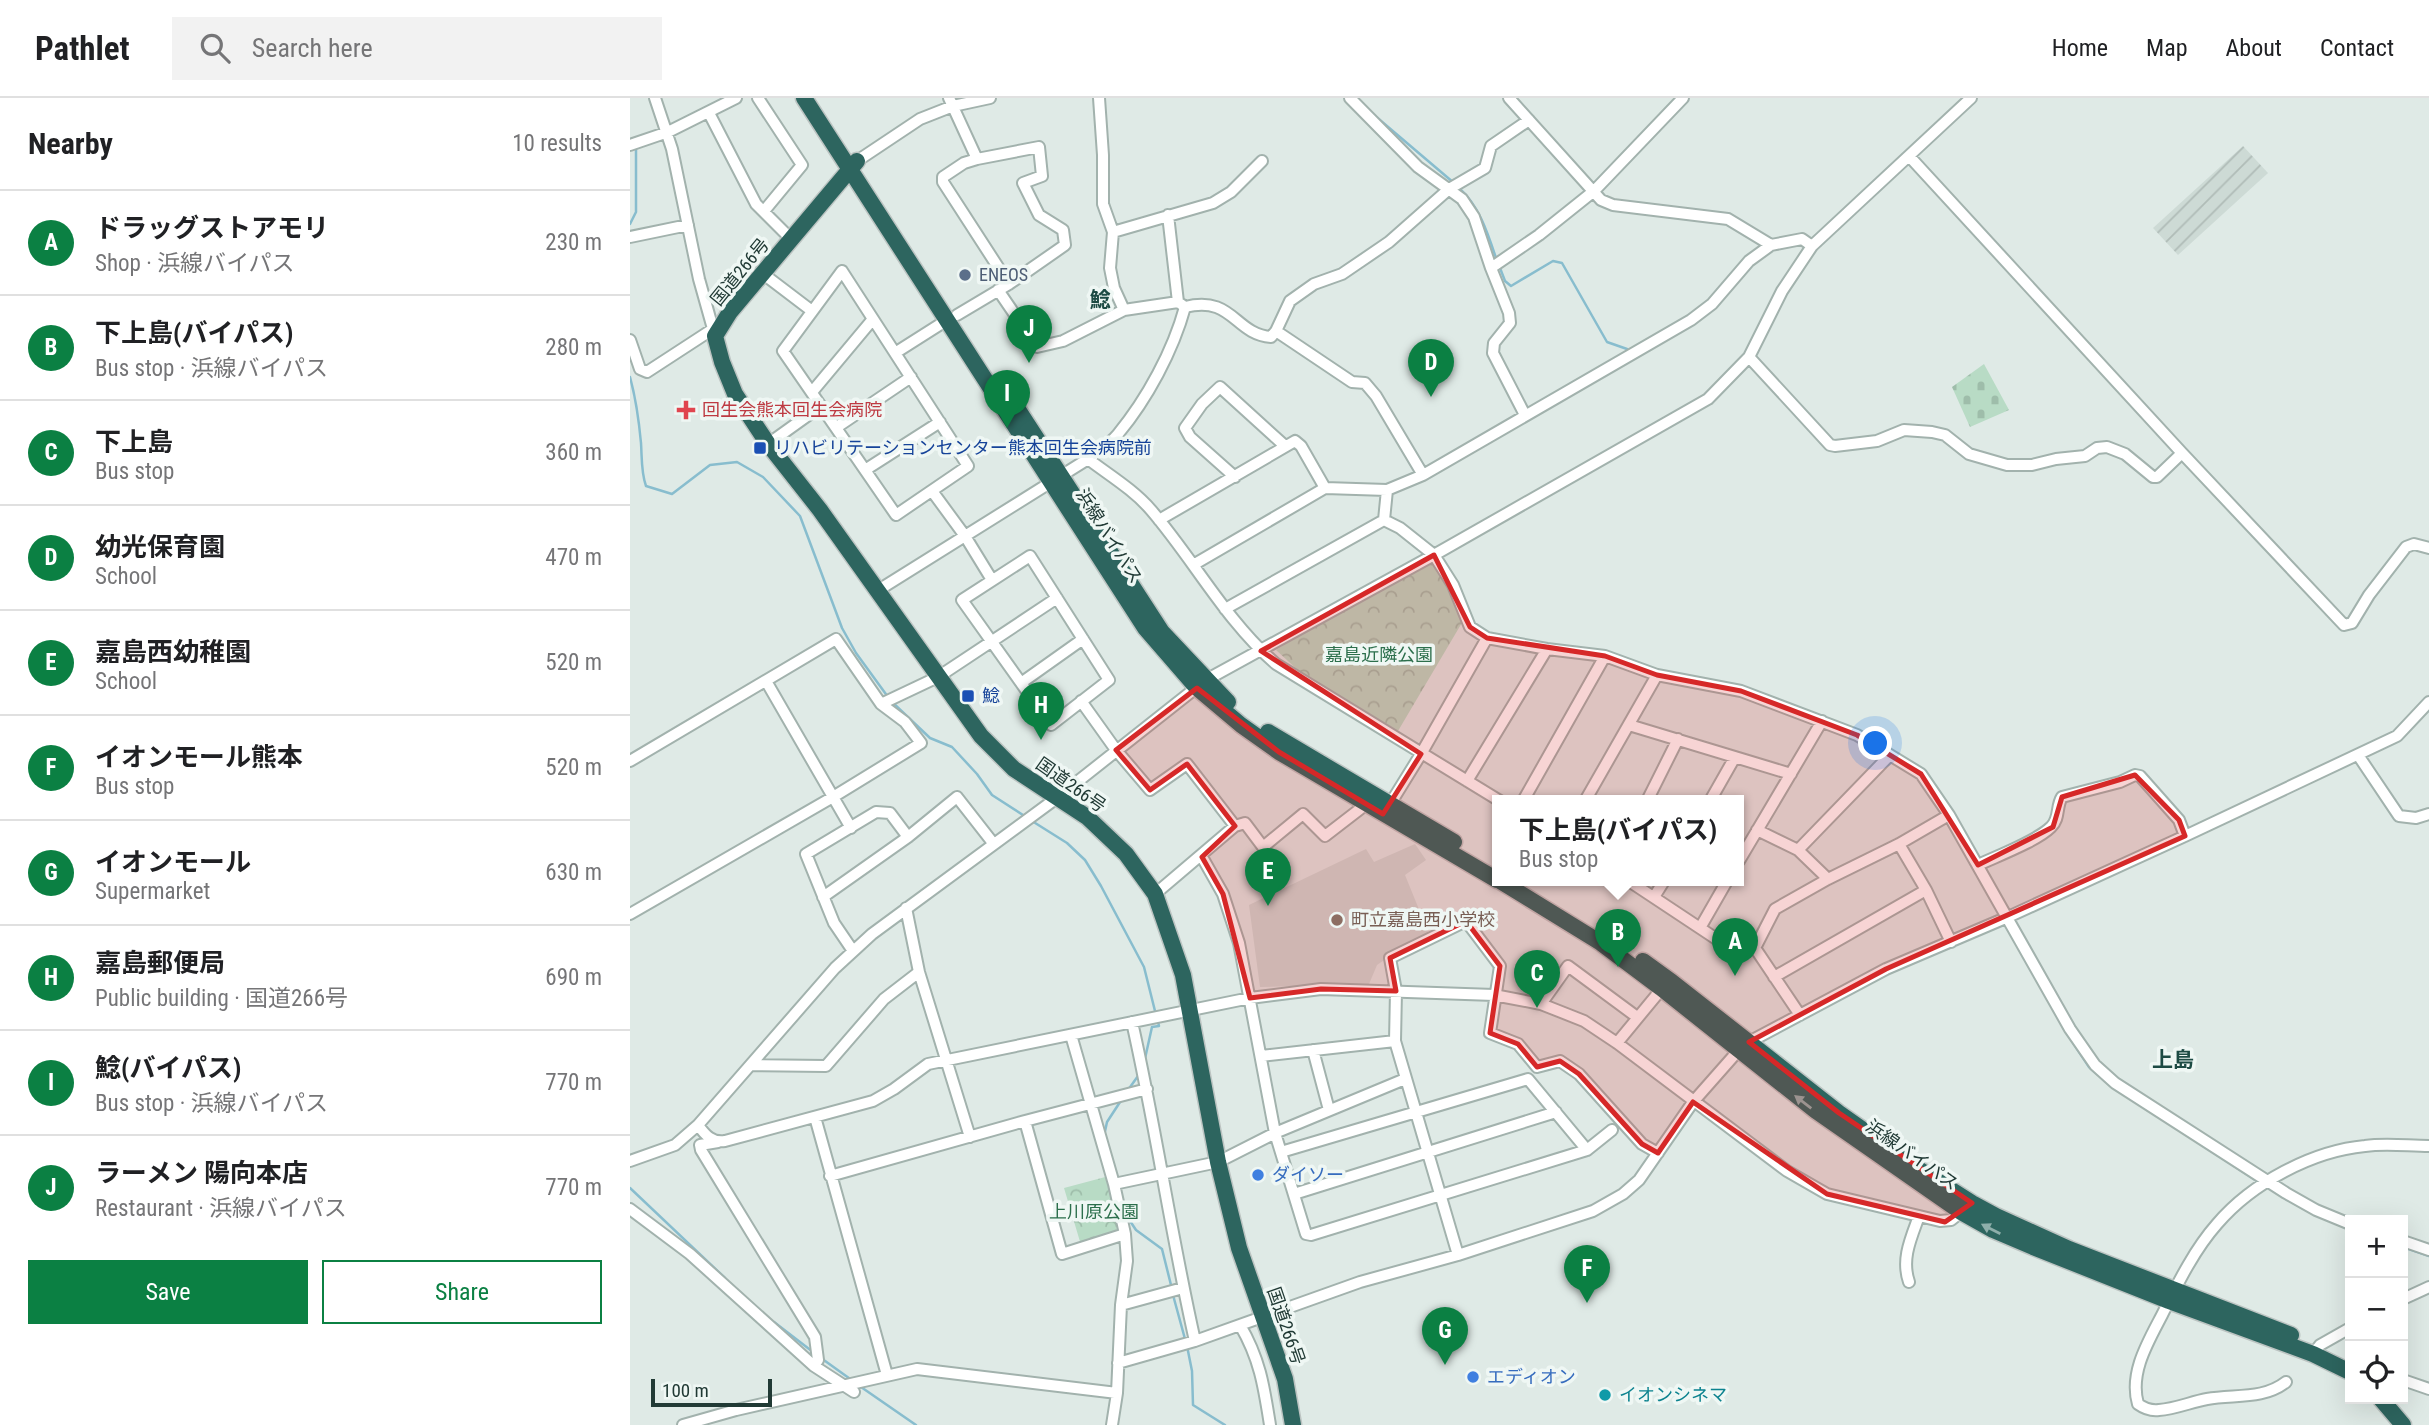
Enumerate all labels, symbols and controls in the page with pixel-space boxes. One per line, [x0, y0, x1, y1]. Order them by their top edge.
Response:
search box [172, 17, 662, 80]
text: Pathlet [35, 29, 130, 68]
icon: search [196, 29, 234, 67]
text: Search here [252, 33, 373, 63]
text: Home [2052, 34, 2108, 62]
text: Map [2146, 34, 2188, 62]
text: About [2226, 34, 2282, 62]
text: Contact [2320, 34, 2394, 62]
text: Nearby [28, 126, 113, 161]
text: 10 results [512, 130, 602, 157]
text: ドラッグストアモリ [95, 213, 329, 243]
text: A [44, 229, 58, 256]
text: 230 m [545, 229, 602, 256]
street label: 国道266号 [706, 234, 773, 310]
text: Shop · 浜線バイパス [95, 250, 295, 277]
place label: ENEOS [979, 264, 1028, 285]
marker: ENEOS [957, 267, 973, 283]
district label: 鯰 [1090, 288, 1111, 312]
pin: J [1006, 305, 1052, 363]
text: 下上島(バイパス) [95, 318, 293, 348]
text: B [45, 334, 57, 361]
text: 280 m [545, 334, 602, 361]
pin: D [1408, 339, 1454, 397]
text: Bus stop · 浜線バイパス [95, 355, 328, 382]
pin: I [984, 370, 1030, 428]
place label: 回生会熊本回生会病院 [702, 399, 882, 420]
marker: 回生会熊本回生会病院 [676, 400, 696, 420]
text: 下上島 [95, 427, 173, 457]
place label: リハビリテーションセンター熊本回生会病院前 [774, 437, 1152, 458]
text: C [44, 439, 58, 466]
text: 360 m [545, 439, 602, 466]
marker: リハビリテーションセンター熊本回生会病院前 [752, 440, 768, 456]
text: Bus stop [95, 458, 174, 485]
street label: 浜線バイパス [1072, 485, 1147, 587]
text: 幼光保育園 [95, 532, 225, 562]
text: D [45, 544, 58, 571]
text: 470 m [545, 544, 602, 571]
text: School [95, 563, 157, 590]
text: 嘉島西幼稚園 [95, 637, 251, 667]
park label: 嘉島近隣公園 [1325, 644, 1433, 665]
text: E [45, 649, 57, 676]
text: 520 m [545, 649, 602, 676]
text: School [95, 668, 157, 695]
pin: H [1018, 682, 1064, 740]
place label: 鯰 [982, 685, 1000, 706]
marker: 鯰 [960, 688, 976, 704]
your location [1858, 726, 1892, 760]
text: イオンモール熊本 [95, 742, 303, 772]
street label: 国道266号 [1032, 753, 1110, 816]
text: F [46, 754, 56, 781]
text: 520 m [545, 754, 602, 781]
text: Bus stop [95, 773, 174, 800]
popup [1492, 795, 1744, 886]
text: 下上島(バイパス) [1519, 815, 1717, 845]
text: Bus stop [1519, 846, 1598, 873]
text: イオンモール [95, 847, 251, 877]
pin: E [1245, 848, 1291, 906]
text: G [44, 859, 58, 886]
text: 630 m [545, 859, 602, 886]
text: Supermarket [95, 878, 210, 905]
place label: 町立嘉島西小学校 [1351, 909, 1495, 930]
pin: B [1595, 909, 1641, 967]
marker: 町立嘉島西小学校 [1329, 912, 1345, 928]
pin: A [1712, 918, 1758, 976]
text: 嘉島郵便局 [95, 948, 225, 978]
pin: C [1514, 950, 1560, 1008]
text: H [44, 964, 58, 991]
text: 690 m [545, 964, 602, 991]
text: Public building · 国道266号 [95, 985, 348, 1012]
district label: 上島 [2152, 1048, 2194, 1072]
text: 鯰(バイパス) [95, 1053, 241, 1083]
text: I [48, 1069, 54, 1096]
text: 770 m [545, 1069, 602, 1096]
text: Bus stop · 浜線バイパス [95, 1090, 328, 1117]
one-way arrow [1794, 1095, 1812, 1109]
street label: 浜線バイパス [1862, 1115, 1962, 1194]
text: ラーメン 陽向本店 [95, 1158, 308, 1188]
place label: ダイソー [1272, 1164, 1344, 1185]
marker: ダイソー [1250, 1167, 1266, 1183]
text: J [45, 1174, 57, 1201]
text: 770 m [545, 1174, 602, 1201]
text: Restaurant · 浜線バイパス [95, 1195, 347, 1222]
park label: 上川原公園 [1049, 1201, 1139, 1222]
map controls [2345, 1215, 2408, 1404]
button: + [2345, 1215, 2408, 1278]
one-way arrow [1981, 1223, 2001, 1235]
pin: F [1564, 1245, 1610, 1303]
button: Save [28, 1260, 308, 1324]
button: Share [322, 1260, 602, 1324]
button: − [2345, 1278, 2408, 1341]
street label: 国道266号 [1263, 1284, 1310, 1367]
pin: G [1422, 1307, 1468, 1365]
button: locate [2345, 1341, 2408, 1404]
place label: エディオン [1487, 1366, 1576, 1387]
marker: エディオン [1465, 1369, 1481, 1385]
scale bar [651, 1376, 772, 1408]
text: 100 m [662, 1379, 709, 1402]
place label: イオンシネマ [1619, 1384, 1727, 1405]
marker: イオンシネマ [1597, 1387, 1613, 1403]

